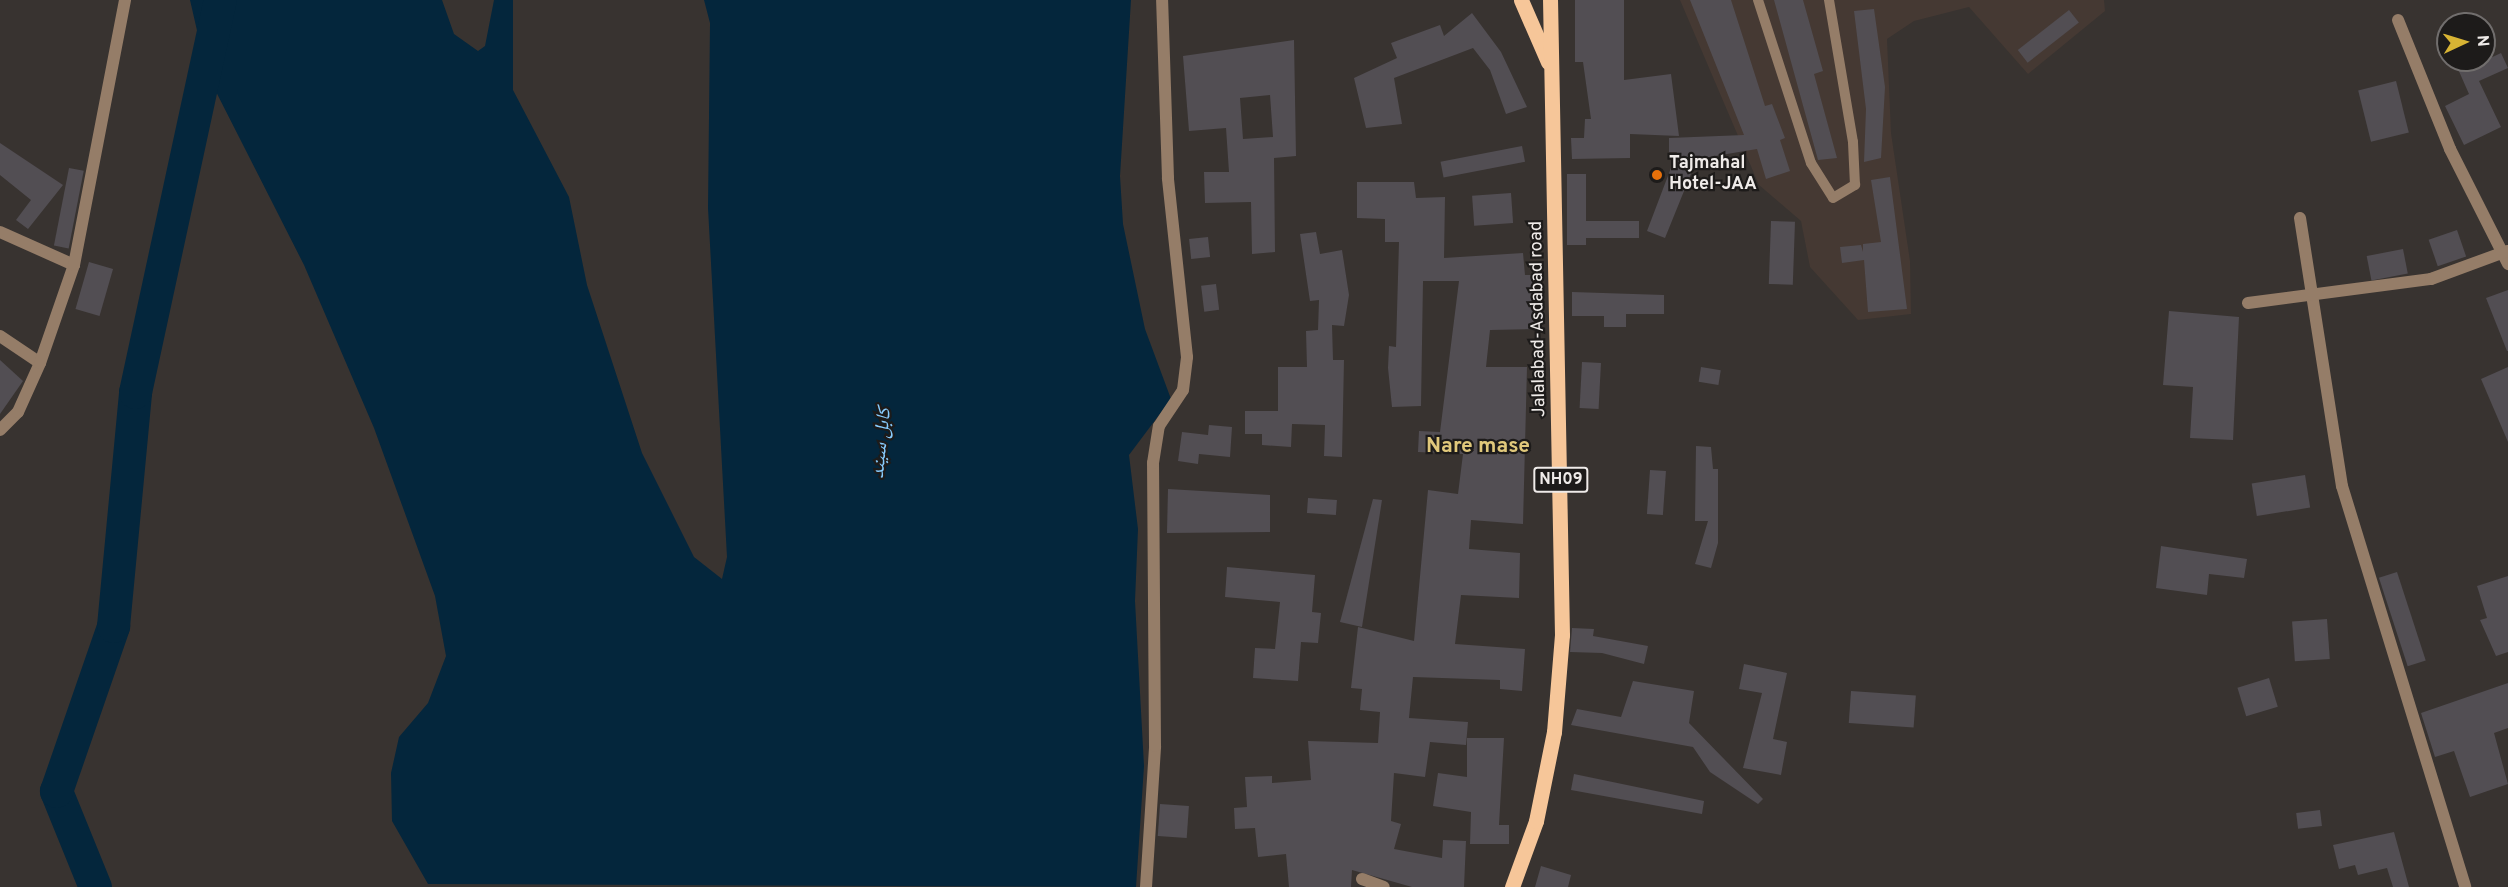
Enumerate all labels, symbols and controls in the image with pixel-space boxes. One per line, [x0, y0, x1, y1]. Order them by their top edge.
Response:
north arrow [2436, 12, 2496, 72]
text: N [2472, 34, 2492, 47]
place label: Tajmahal Hotel-JAA [1669, 154, 1757, 196]
marker: Tajmahal Hotel-JAA [1650, 168, 1664, 182]
street label: Jalalabad-Asdabad road [1526, 221, 1552, 417]
water label: کابل سيند [866, 406, 898, 480]
district label: Nare mase [1426, 434, 1530, 460]
road number: NH09 [1532, 467, 1590, 493]

